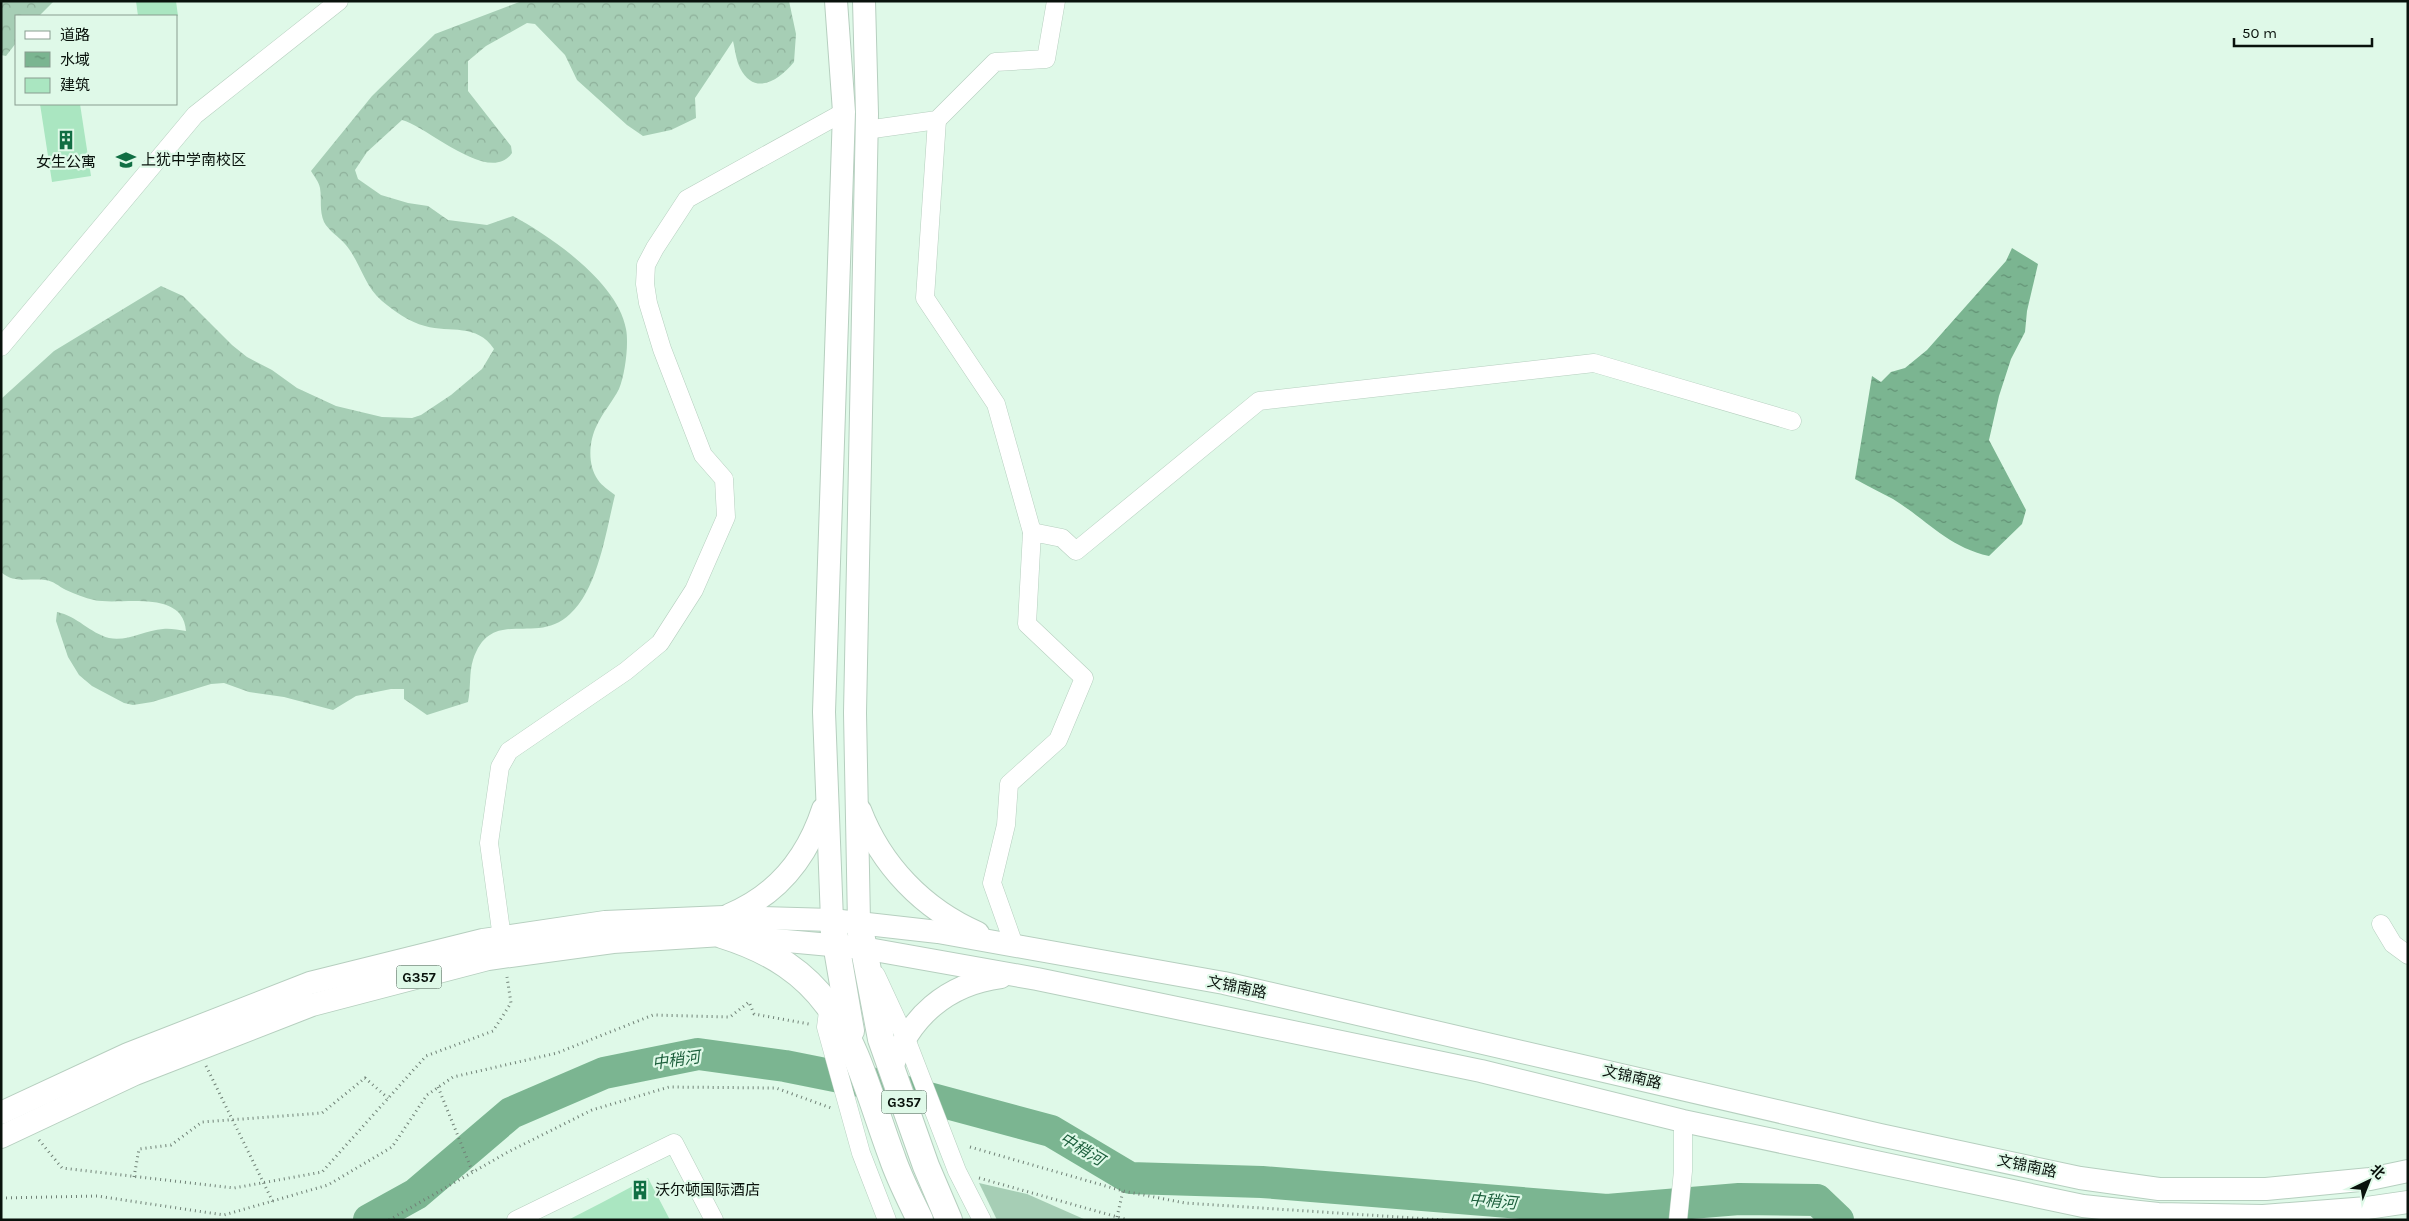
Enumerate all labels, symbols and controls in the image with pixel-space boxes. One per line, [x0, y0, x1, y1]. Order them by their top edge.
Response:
legend [15, 15, 178, 105]
scale bar [2234, 15, 2372, 47]
text: 50 m [2242, 24, 2277, 42]
text: 道路 [60, 26, 90, 44]
text: 水域 [60, 51, 90, 69]
text: 建筑 [60, 76, 90, 94]
building icon: 女生公寓 [55, 129, 77, 151]
school or university icon: 上犹中学南校区 [115, 149, 137, 171]
place label: 上犹中学南校区 [141, 151, 246, 169]
place label: 女生公寓 [36, 153, 96, 171]
road number: G357 [396, 966, 442, 989]
street label: 文锦南路 [1206, 972, 1268, 1002]
water label: 中稍河 [651, 1047, 704, 1073]
street label: 文锦南路 [1601, 1061, 1663, 1093]
road number: G357 [882, 1090, 926, 1114]
water label: 中稍河 [1057, 1128, 1110, 1171]
street label: 文锦南路 [1996, 1151, 2058, 1181]
north arrow [2344, 1156, 2394, 1206]
text: 北 [2367, 1161, 2388, 1183]
building icon: 沃尔顿国际酒店 [629, 1179, 651, 1201]
place label: 沃尔顿国际酒店 [655, 1181, 760, 1199]
water label: 中稍河 [1468, 1189, 1521, 1213]

